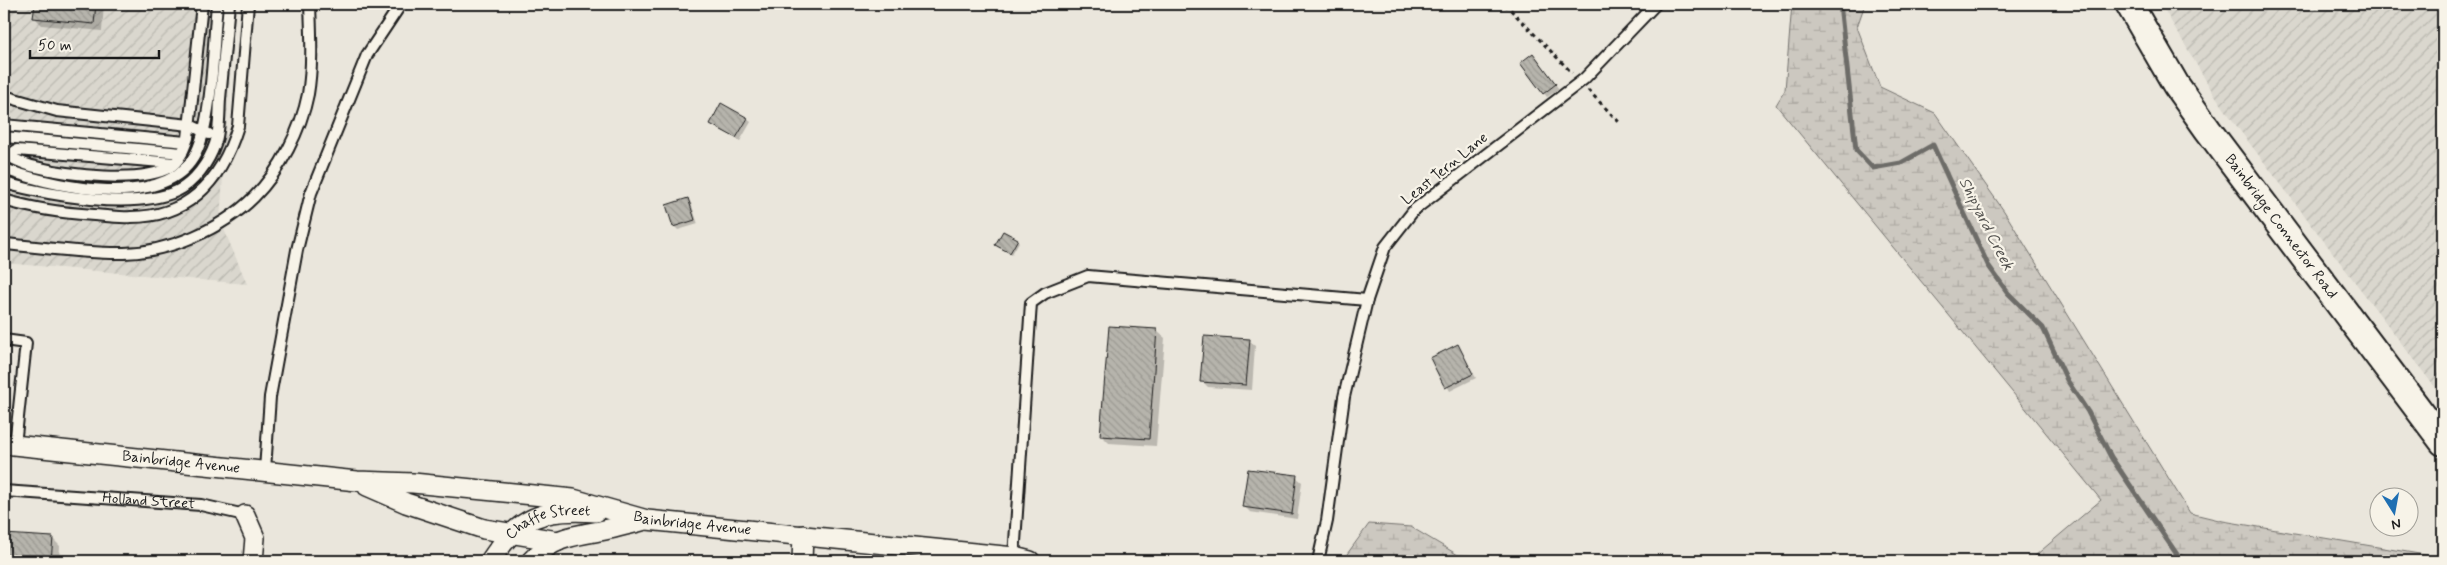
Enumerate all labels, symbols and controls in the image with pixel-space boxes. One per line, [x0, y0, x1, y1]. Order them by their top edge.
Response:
scale bar [30, 28, 159, 60]
text: 50 m [38, 36, 72, 56]
street label: Least Tern Lane [1398, 128, 1492, 210]
street label: Bainbridge Connector Road [2220, 150, 2342, 303]
water label: Shipyard Creek [1954, 174, 2018, 274]
street label: Bainbridge Avenue [121, 446, 241, 479]
street label: Holland Street [102, 488, 196, 515]
north arrow [2370, 488, 2420, 538]
street label: Chaffe Street [501, 501, 591, 544]
street label: Bainbridge Avenue [631, 507, 752, 540]
text: N [2390, 514, 2403, 534]

